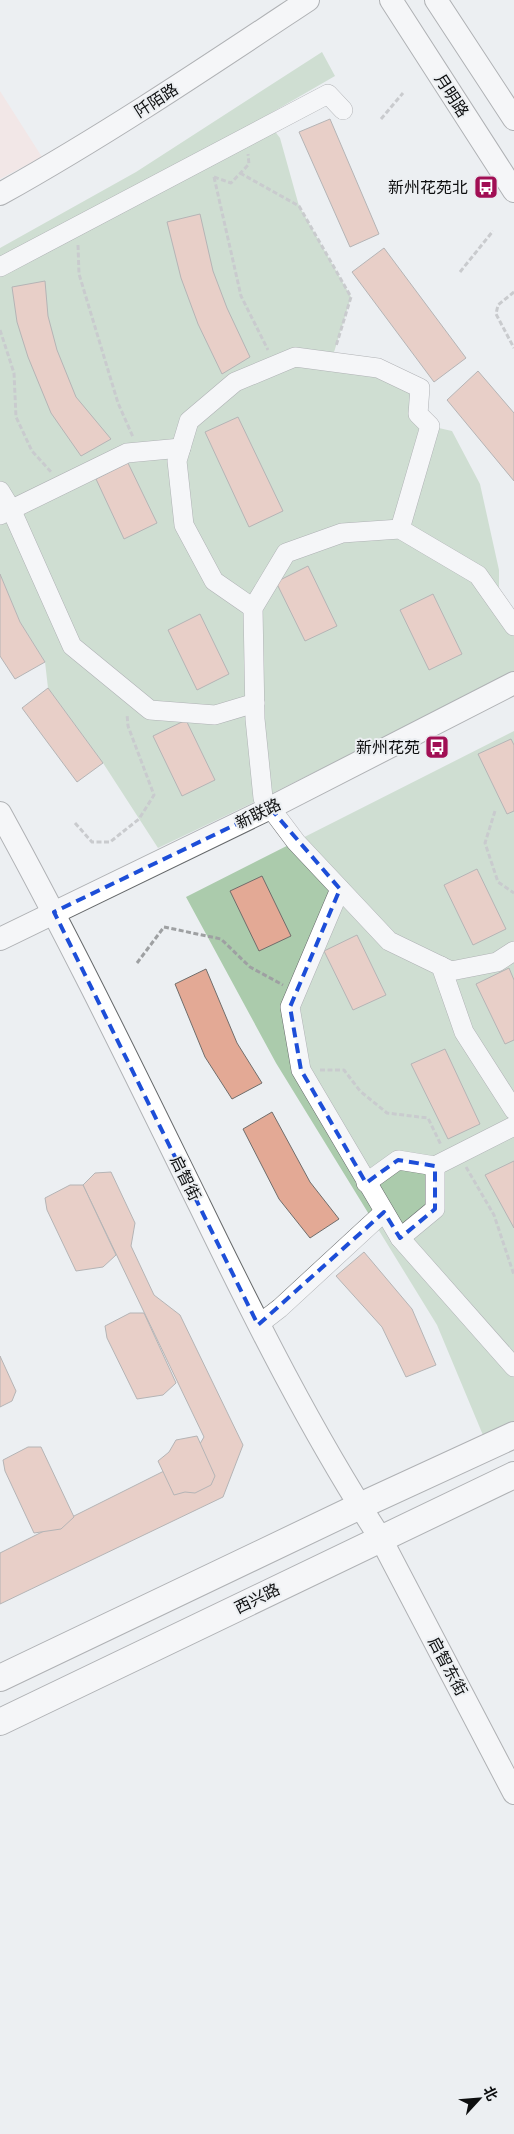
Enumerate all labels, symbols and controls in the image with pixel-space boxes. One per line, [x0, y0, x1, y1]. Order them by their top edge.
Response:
street label: 月明路 [430, 69, 474, 121]
street label: 阡陌路 [130, 78, 182, 122]
bus stop icon: 新州花苑北 [473, 174, 499, 200]
place label: 新州花苑北 [388, 176, 468, 198]
bus stop icon: 新州花苑 [424, 734, 450, 760]
place label: 新州花苑 [356, 736, 420, 758]
street label: 新联路 [232, 793, 284, 833]
street label: 启智街 [166, 1152, 206, 1204]
street label: 西兴路 [231, 1578, 283, 1618]
street label: 启智东街 [423, 1633, 473, 1699]
north arrow [454, 2074, 504, 2124]
text: 北 [480, 2083, 503, 2104]

